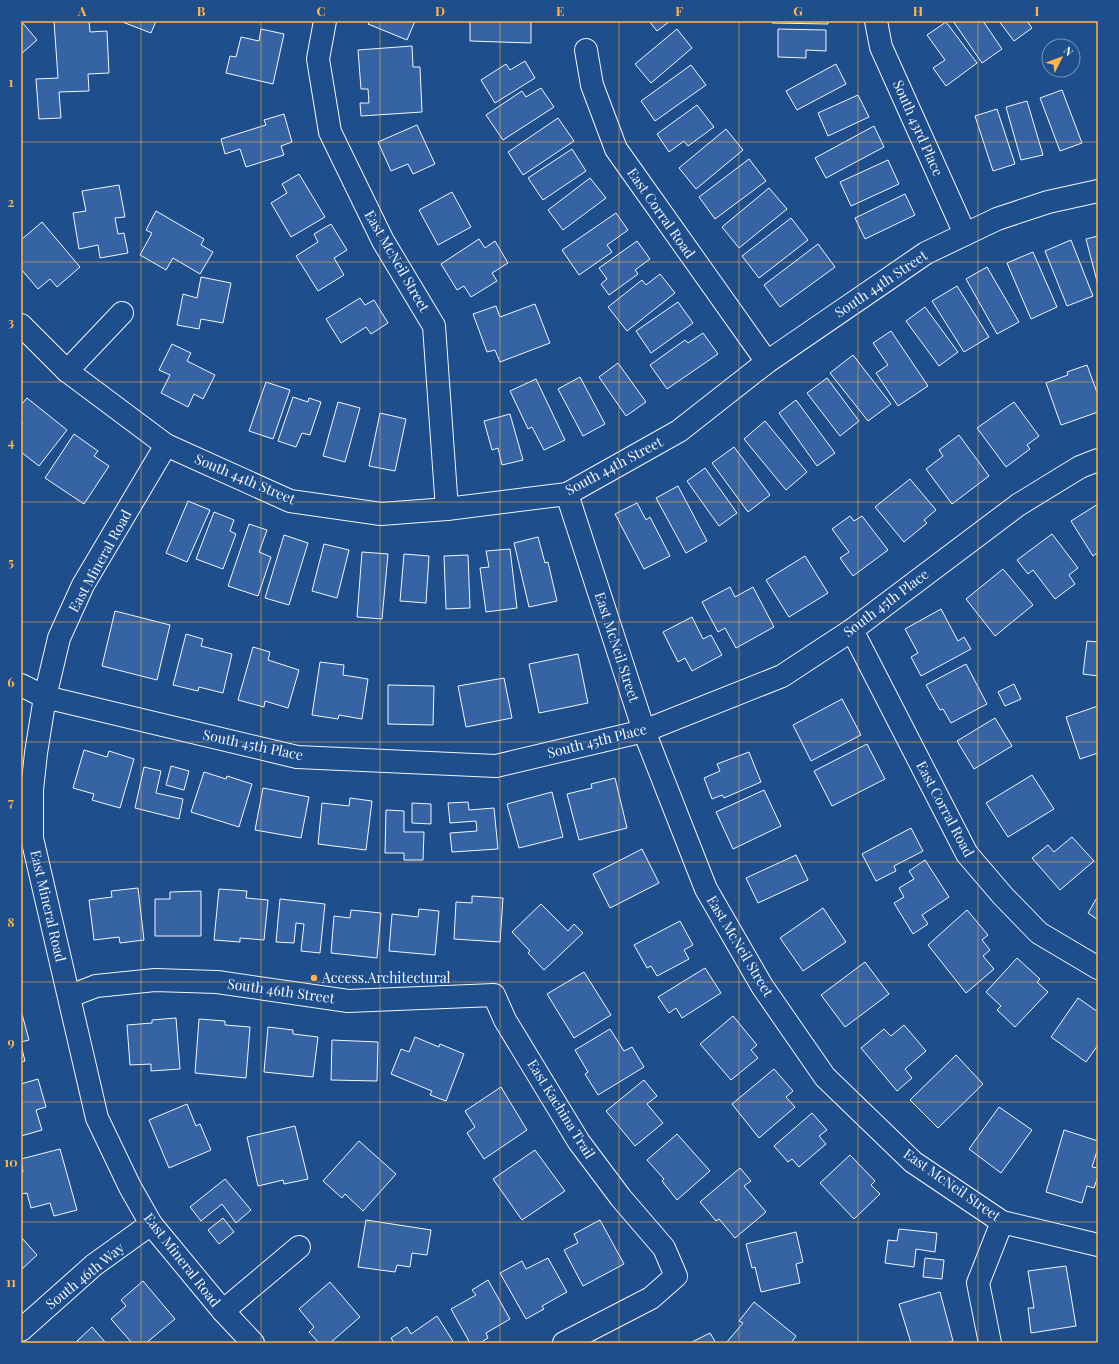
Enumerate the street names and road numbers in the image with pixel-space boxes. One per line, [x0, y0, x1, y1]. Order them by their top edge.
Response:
street label: South 43rd Place [889, 77, 948, 179]
street label: East Corral Road [623, 164, 700, 262]
street label: East McNeil Street [361, 206, 435, 316]
street label: South 44th Street [831, 245, 932, 322]
street label: South 44th Street [562, 431, 667, 499]
street label: South 44th Street [192, 449, 299, 509]
street label: East Mineral Road [64, 506, 136, 615]
street label: South 45th Place [839, 564, 932, 641]
street label: East McNeil Street [591, 589, 645, 705]
street label: South 45th Place [545, 719, 649, 762]
street label: South 45th Place [201, 725, 305, 764]
street label: East Corral Road [912, 757, 979, 860]
street label: East Mineral Road [26, 848, 71, 964]
street label: East McNeil Street [703, 892, 779, 1001]
street label: South 46th Street [226, 974, 337, 1008]
street label: East Kachina Trail [523, 1056, 600, 1162]
street label: East McNeil Street [900, 1144, 1006, 1226]
street label: East Mineral Road [140, 1209, 225, 1311]
street label: South 46th Way [41, 1238, 128, 1313]

